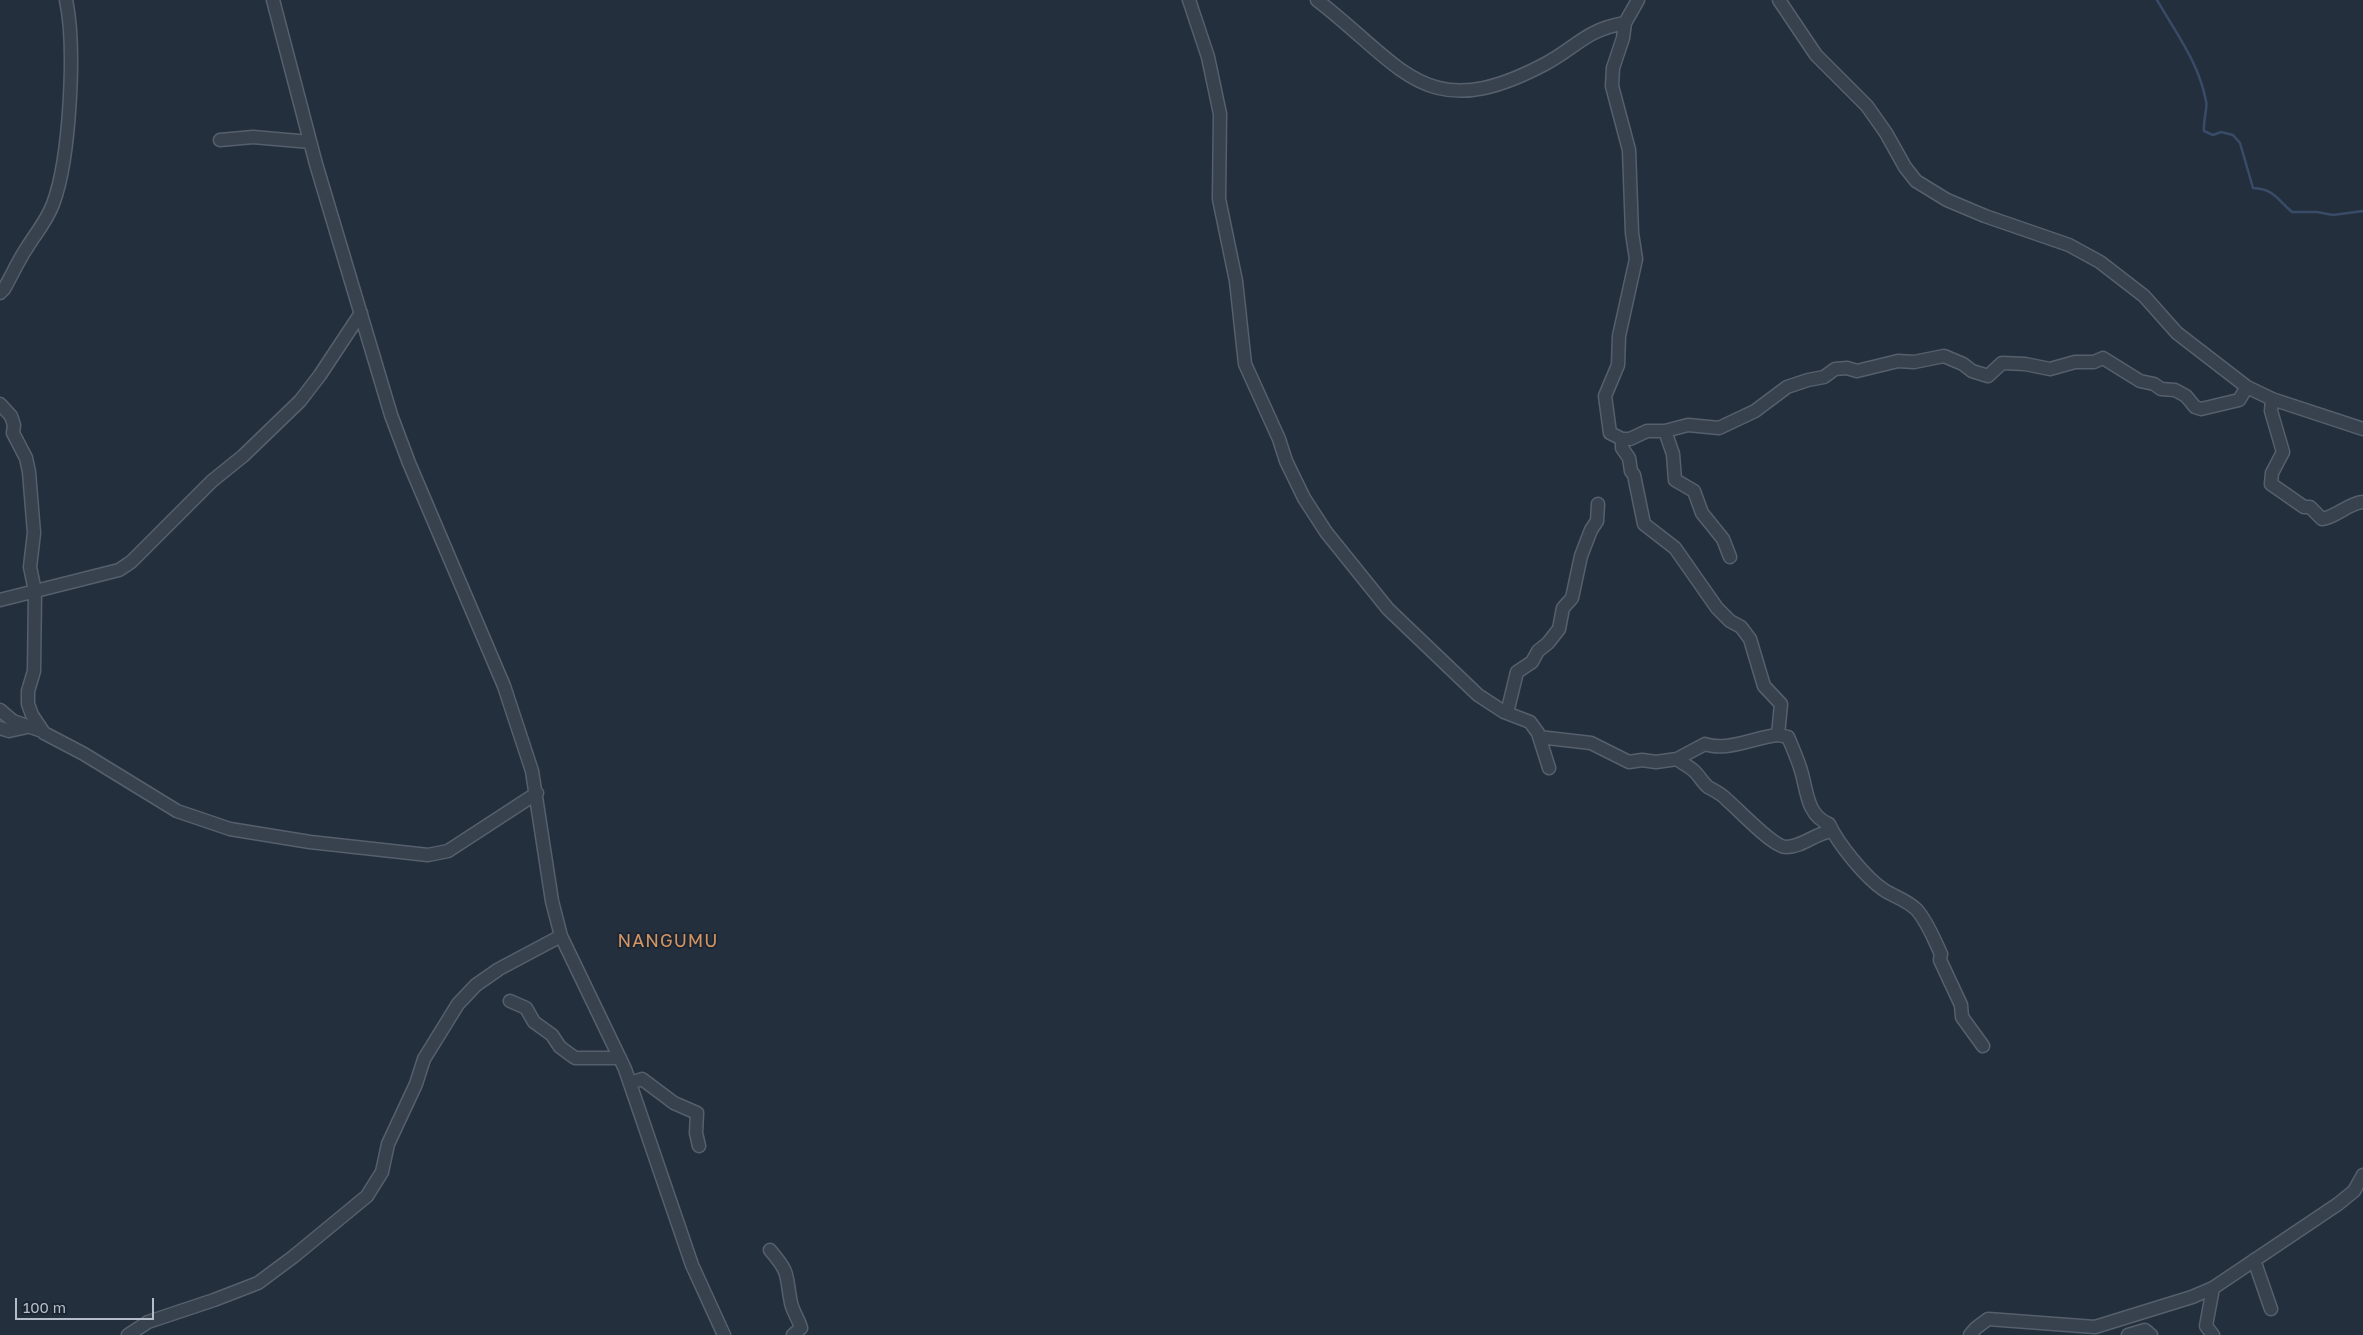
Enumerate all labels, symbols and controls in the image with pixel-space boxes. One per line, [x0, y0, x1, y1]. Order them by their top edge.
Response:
district label: NANGUMU [617, 930, 719, 952]
scale bar [18, 1288, 156, 1320]
text: 100 m [23, 1298, 66, 1316]

